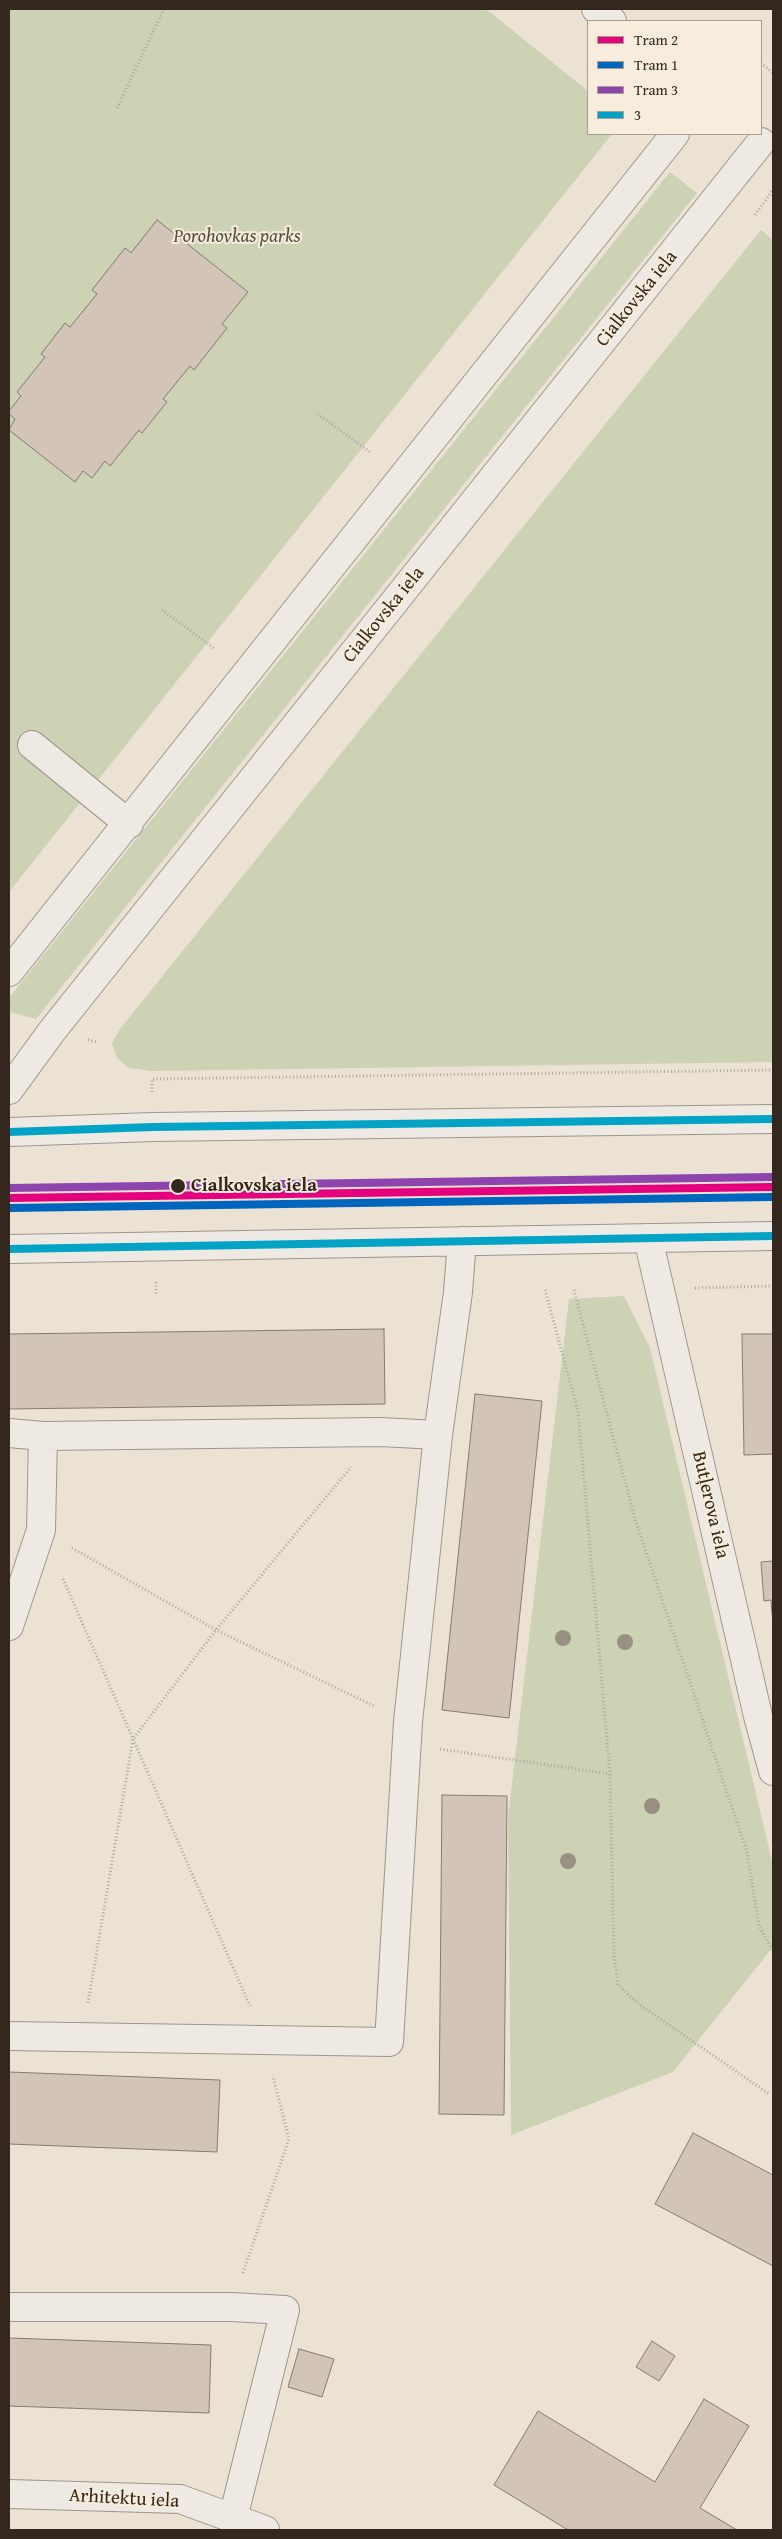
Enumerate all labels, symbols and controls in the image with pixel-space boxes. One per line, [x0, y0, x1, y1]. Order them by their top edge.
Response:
legend [587, 20, 762, 135]
text: Tram 2 [634, 29, 678, 50]
text: Tram 1 [634, 54, 678, 75]
text: Tram 3 [634, 79, 678, 100]
text: 3 [634, 104, 641, 125]
park label: Porohovkas parks [173, 226, 301, 248]
street label: Cialkovska iela [591, 246, 683, 352]
street label: Cialkovska iela [338, 562, 430, 668]
place label: Cialkovska iela [191, 1175, 317, 1197]
marker: Cialkovska iela [169, 1177, 187, 1195]
street label: Butļerova iela [687, 1449, 733, 1561]
street label: Arhitektu iela [68, 2485, 180, 2513]

